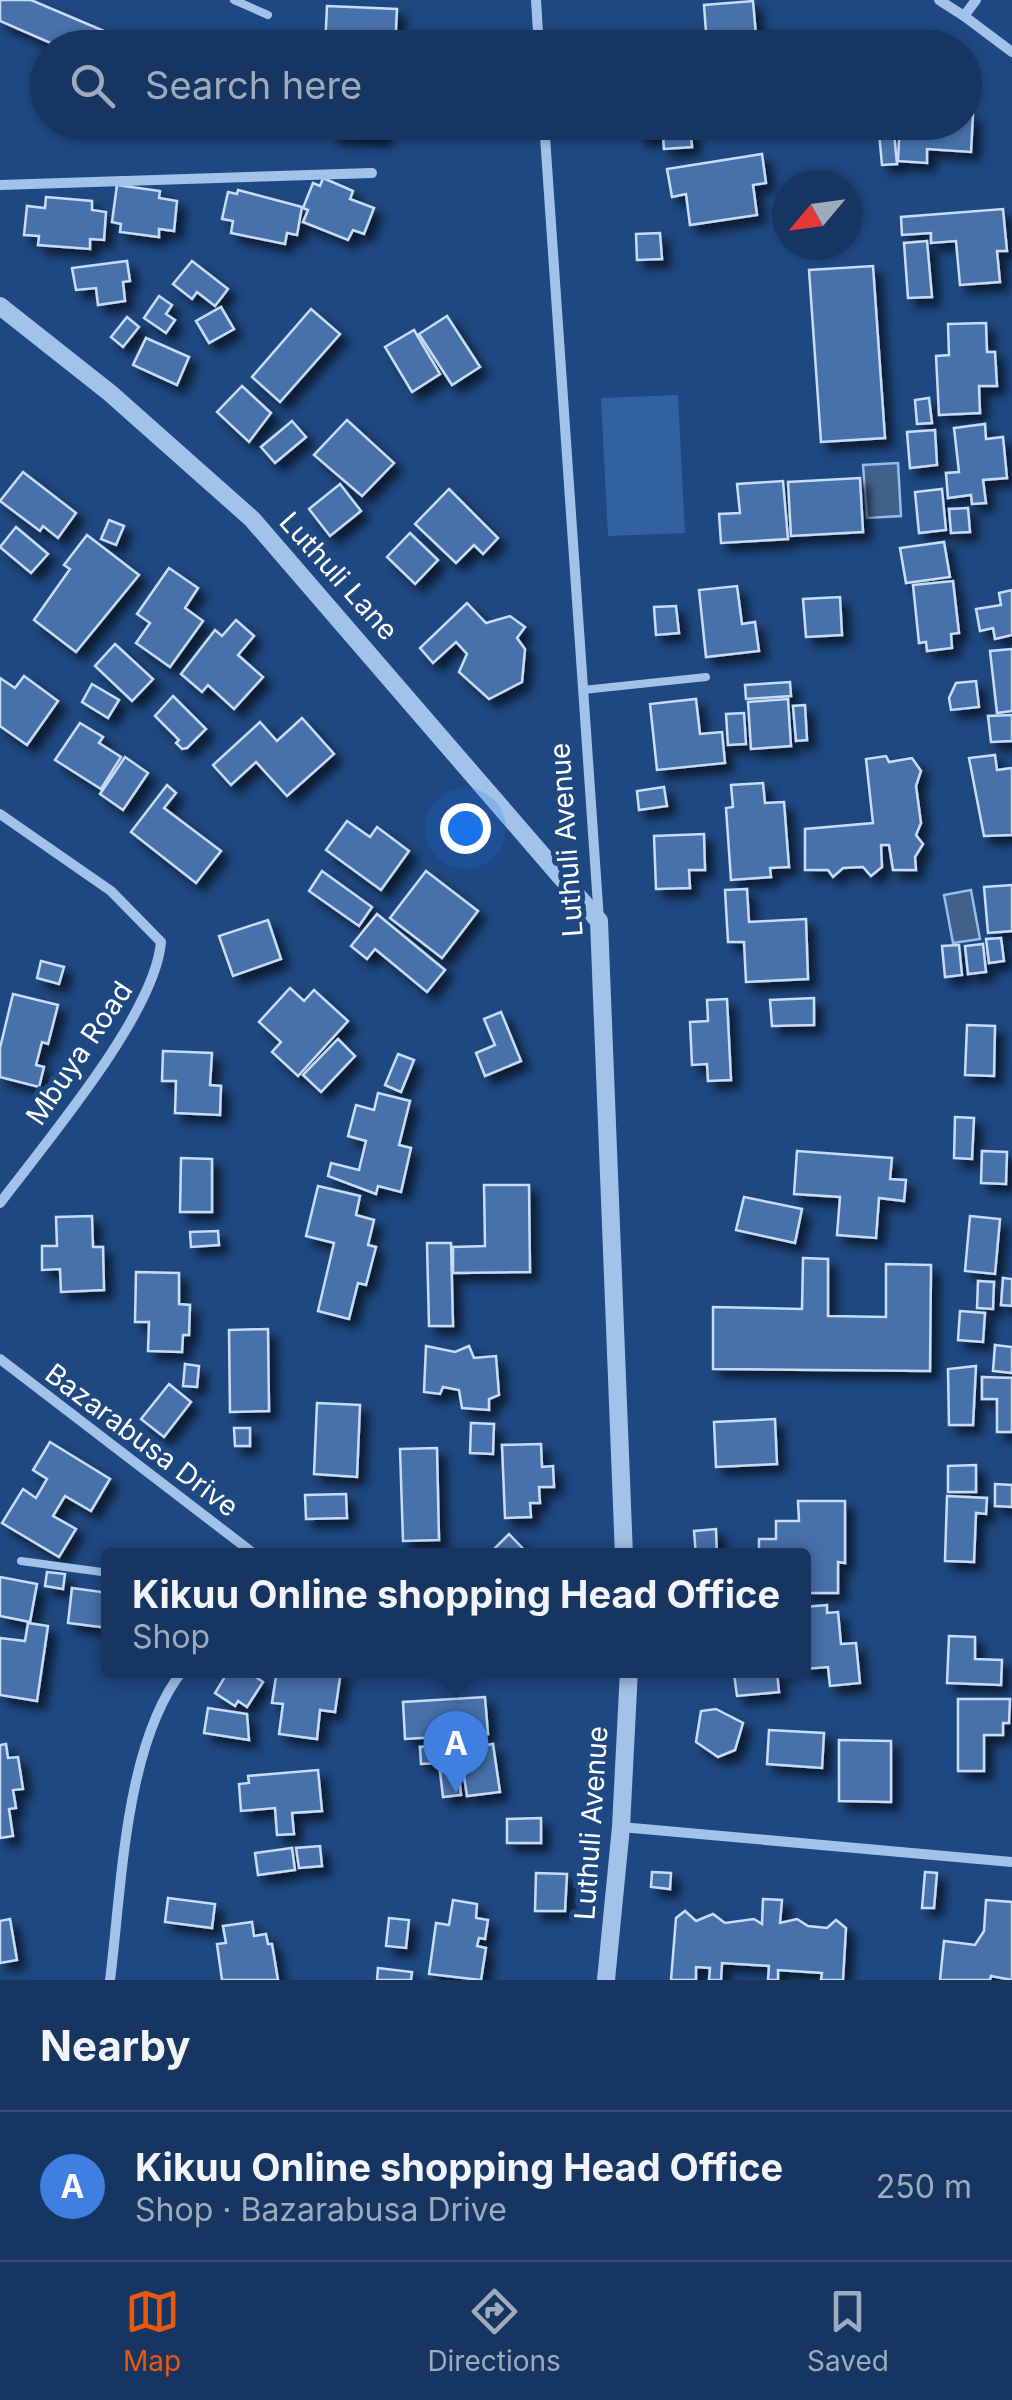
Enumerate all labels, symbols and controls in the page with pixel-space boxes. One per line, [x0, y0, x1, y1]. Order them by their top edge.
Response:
search box [30, 30, 982, 140]
icon: search [65, 58, 120, 113]
text: Search here [145, 62, 362, 108]
north arrow [772, 170, 862, 260]
street label: Luthuli Lane [273, 505, 405, 647]
street label: Luthuli Avenue [542, 742, 590, 938]
your location [440, 803, 491, 854]
street label: Mbuya Road [19, 975, 139, 1131]
street label: Bazarabusa Drive [39, 1356, 245, 1524]
popup [101, 1548, 811, 1678]
text: Kikuu Online shopping Head Office [132, 1571, 780, 1617]
text: Shop [132, 1617, 210, 1656]
pin: A [424, 1710, 488, 1793]
street label: Luthuli Avenue [567, 1725, 615, 1921]
text: Nearby [40, 2020, 191, 2071]
text: Kikuu Online shopping Head Office [135, 2144, 783, 2190]
text: A [61, 2167, 84, 2206]
text: 250 m [876, 2167, 972, 2206]
text: Shop · Bazarabusa Drive [135, 2190, 507, 2229]
tab: Map [123, 2284, 181, 2378]
tab: Directions [427, 2284, 561, 2378]
tab: Saved [807, 2284, 889, 2378]

